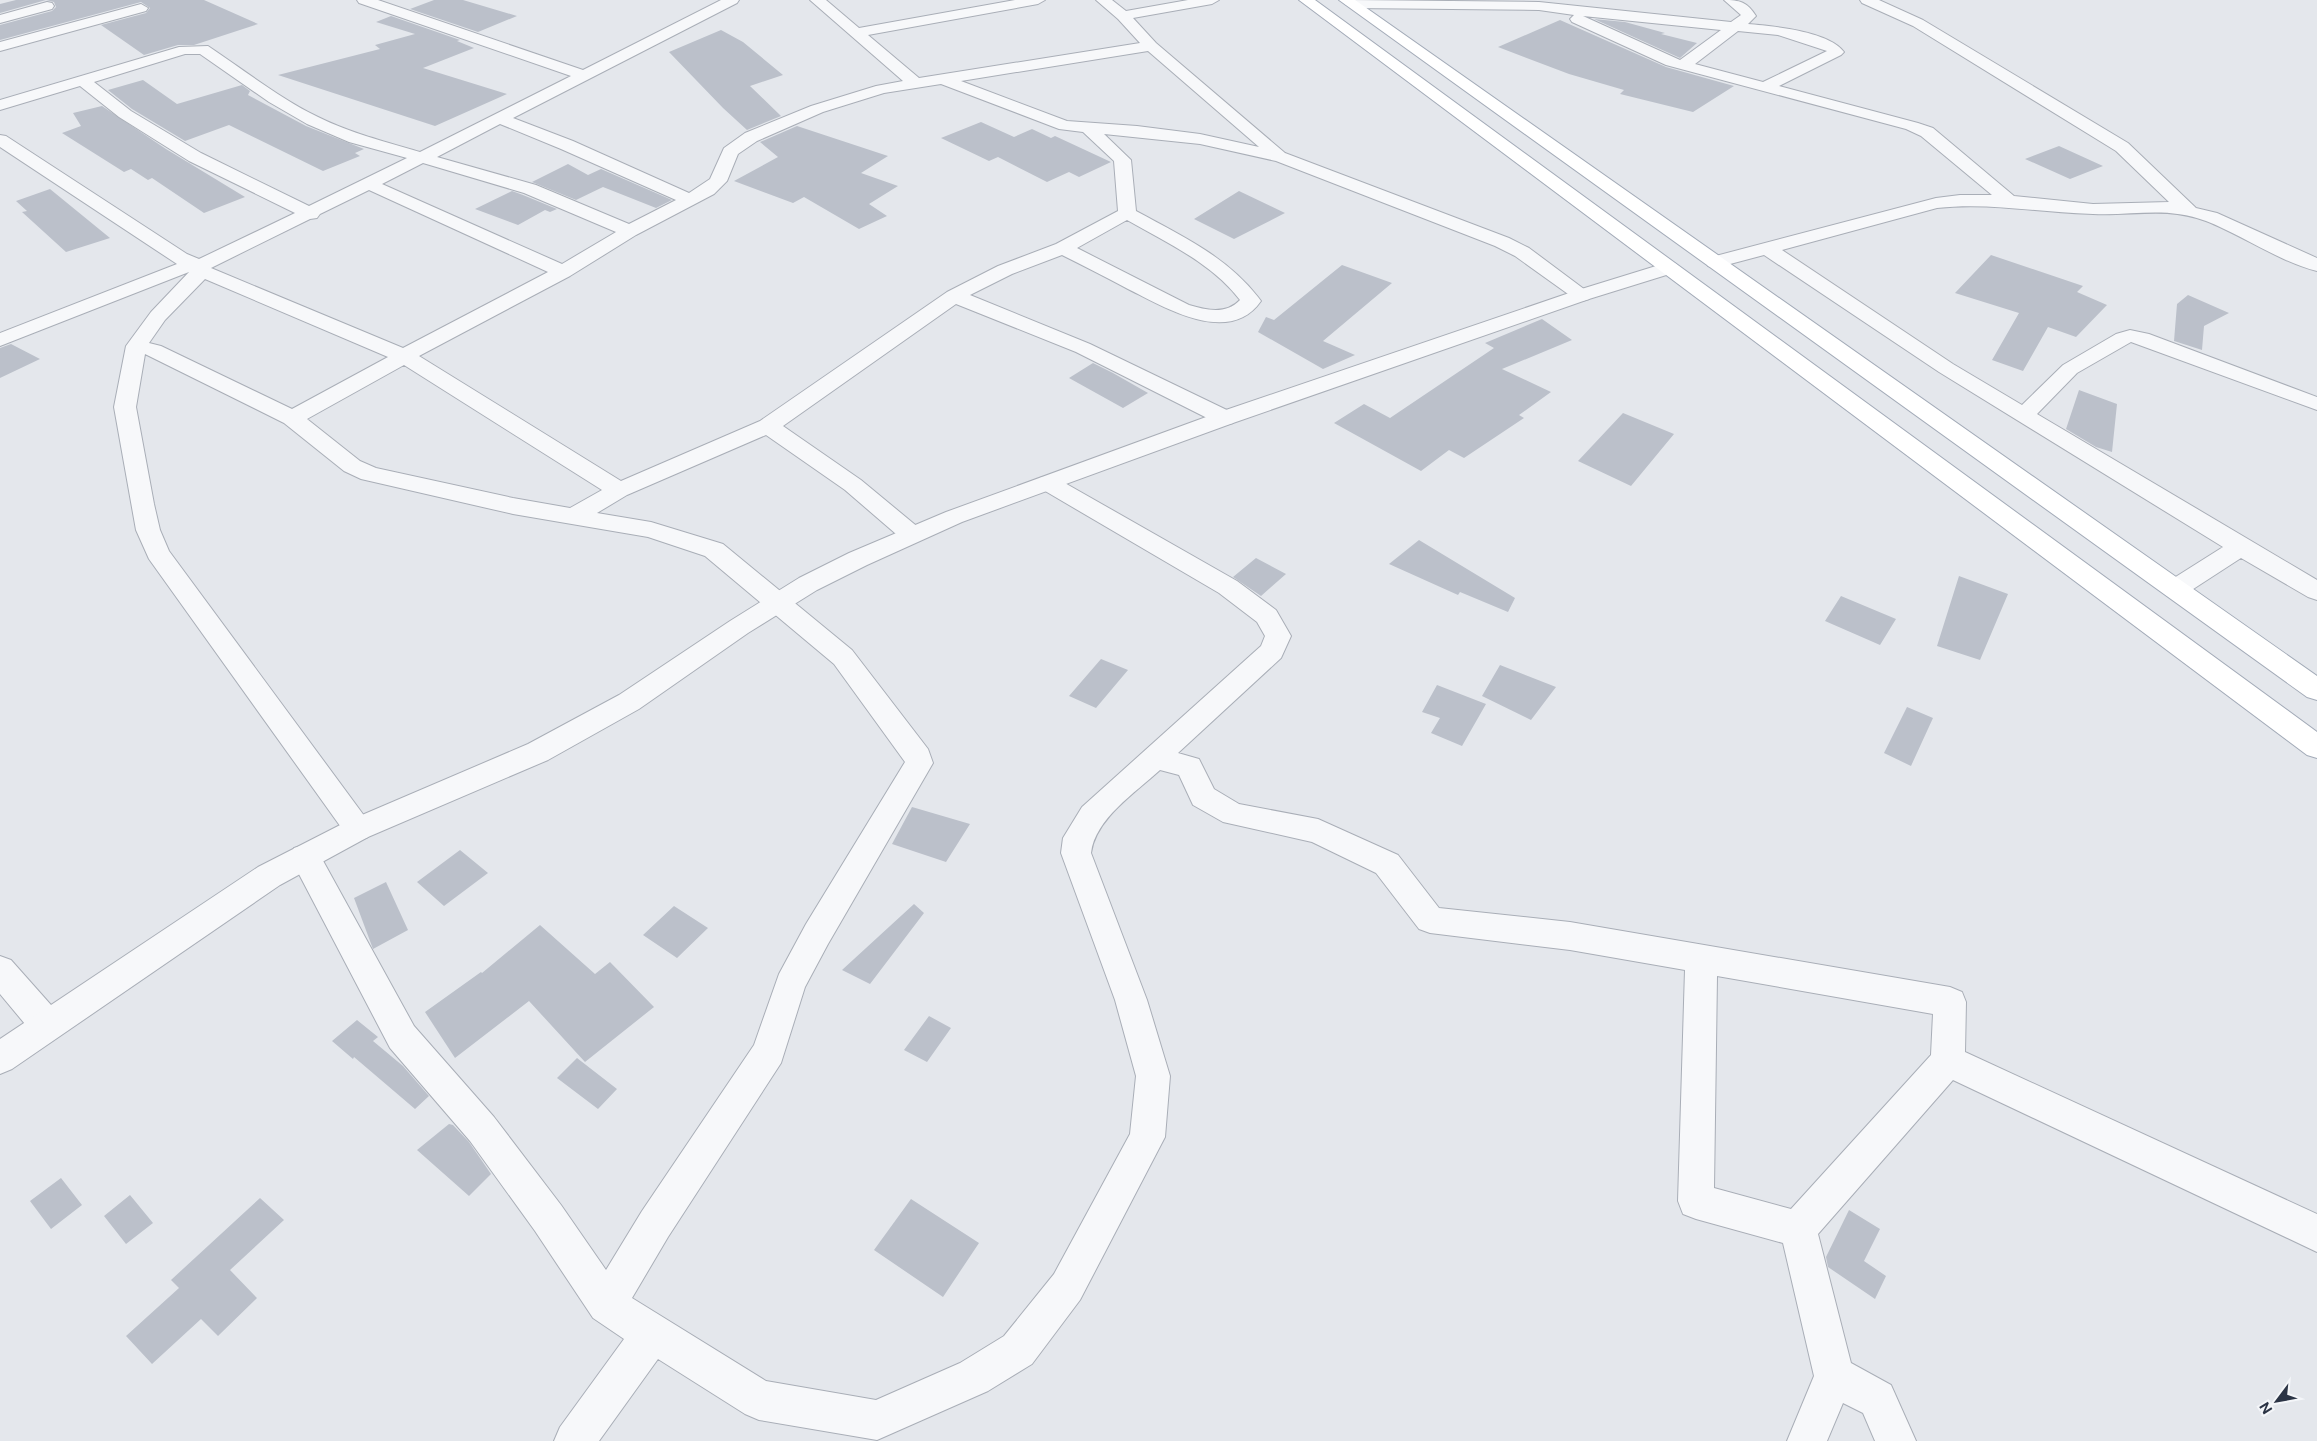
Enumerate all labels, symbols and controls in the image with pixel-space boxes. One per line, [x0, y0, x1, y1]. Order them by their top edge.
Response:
north arrow [2252, 1376, 2302, 1426]
text: N [2256, 1399, 2276, 1417]

